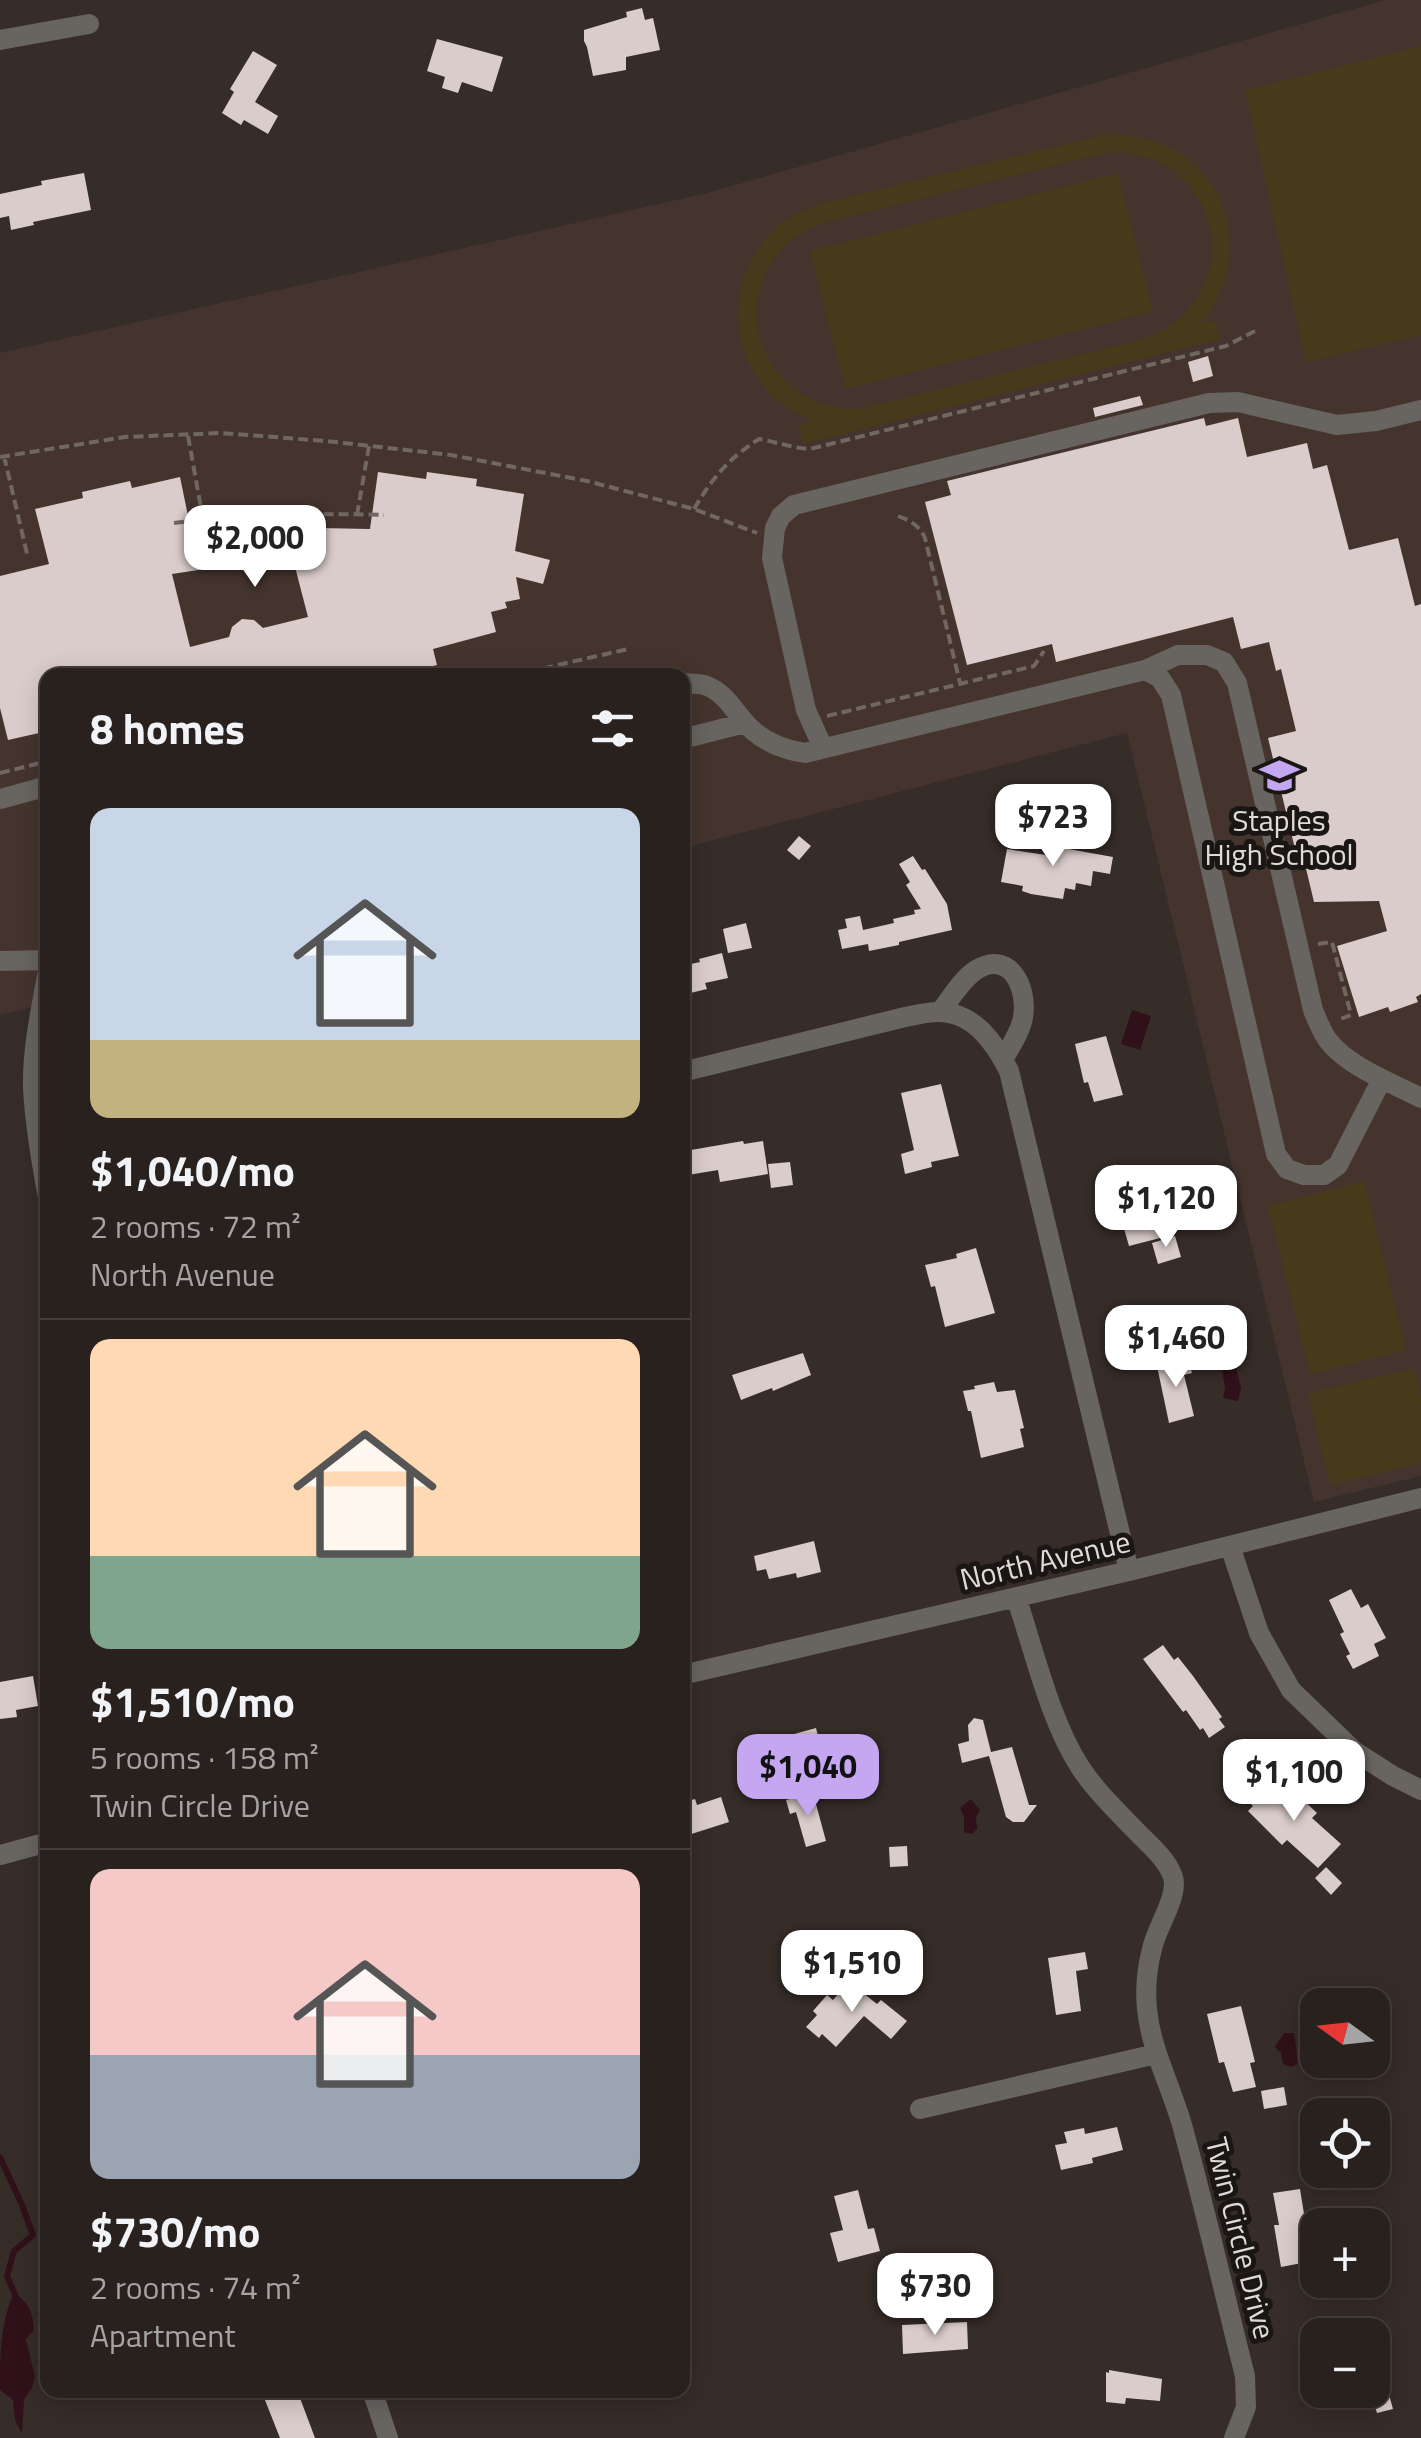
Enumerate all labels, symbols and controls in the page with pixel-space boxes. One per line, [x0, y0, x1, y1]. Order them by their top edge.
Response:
pin: $2,000 [174, 505, 336, 590]
text: $2,000 [206, 513, 304, 561]
text: 8 homes [90, 696, 245, 760]
icon: filters [585, 701, 640, 756]
school or university icon: Staples High School [1258, 755, 1300, 797]
pin: $723 [994, 784, 1112, 869]
text: $723 [1017, 792, 1089, 840]
place label: Staples High School [1204, 797, 1354, 877]
icon: home [275, 873, 455, 1053]
text: $1,040/mo [90, 1138, 295, 1202]
pin: $1,120 [1085, 1165, 1247, 1250]
text: $1,120 [1117, 1173, 1215, 1221]
text: 2 rooms · 72 m² [90, 1202, 301, 1250]
text: North Avenue [90, 1250, 275, 1298]
pin: $1,460 [1095, 1305, 1257, 1390]
text: $1,460 [1127, 1313, 1225, 1361]
icon: home [275, 1404, 455, 1584]
street label: North Avenue [955, 1518, 1135, 1602]
text: $1,510/mo [90, 1669, 295, 1733]
text: 5 rooms · 158 m² [90, 1733, 319, 1781]
pin: $1,040 [727, 1734, 889, 1819]
pin: $1,100 [1213, 1739, 1375, 1824]
text: $1,040 [759, 1742, 857, 1790]
text: $1,100 [1245, 1747, 1343, 1795]
text: Twin Circle Drive [90, 1781, 310, 1829]
pin: $1,510 [771, 1930, 933, 2015]
icon: home [275, 1934, 455, 2114]
text: $1,510 [803, 1938, 901, 1986]
north arrow [1300, 1988, 1390, 2078]
map controls [1300, 1988, 1390, 2408]
button: locate [1300, 2098, 1390, 2188]
street label: Twin Circle Drive [1194, 2132, 1288, 2344]
text: $730/mo [90, 2199, 260, 2263]
button: + [1300, 2208, 1390, 2298]
pin: $730 [876, 2253, 994, 2338]
text: $730 [899, 2261, 971, 2309]
text: 2 rooms · 74 m² [90, 2263, 301, 2311]
text: Apartment [90, 2311, 236, 2359]
button: − [1300, 2318, 1390, 2408]

